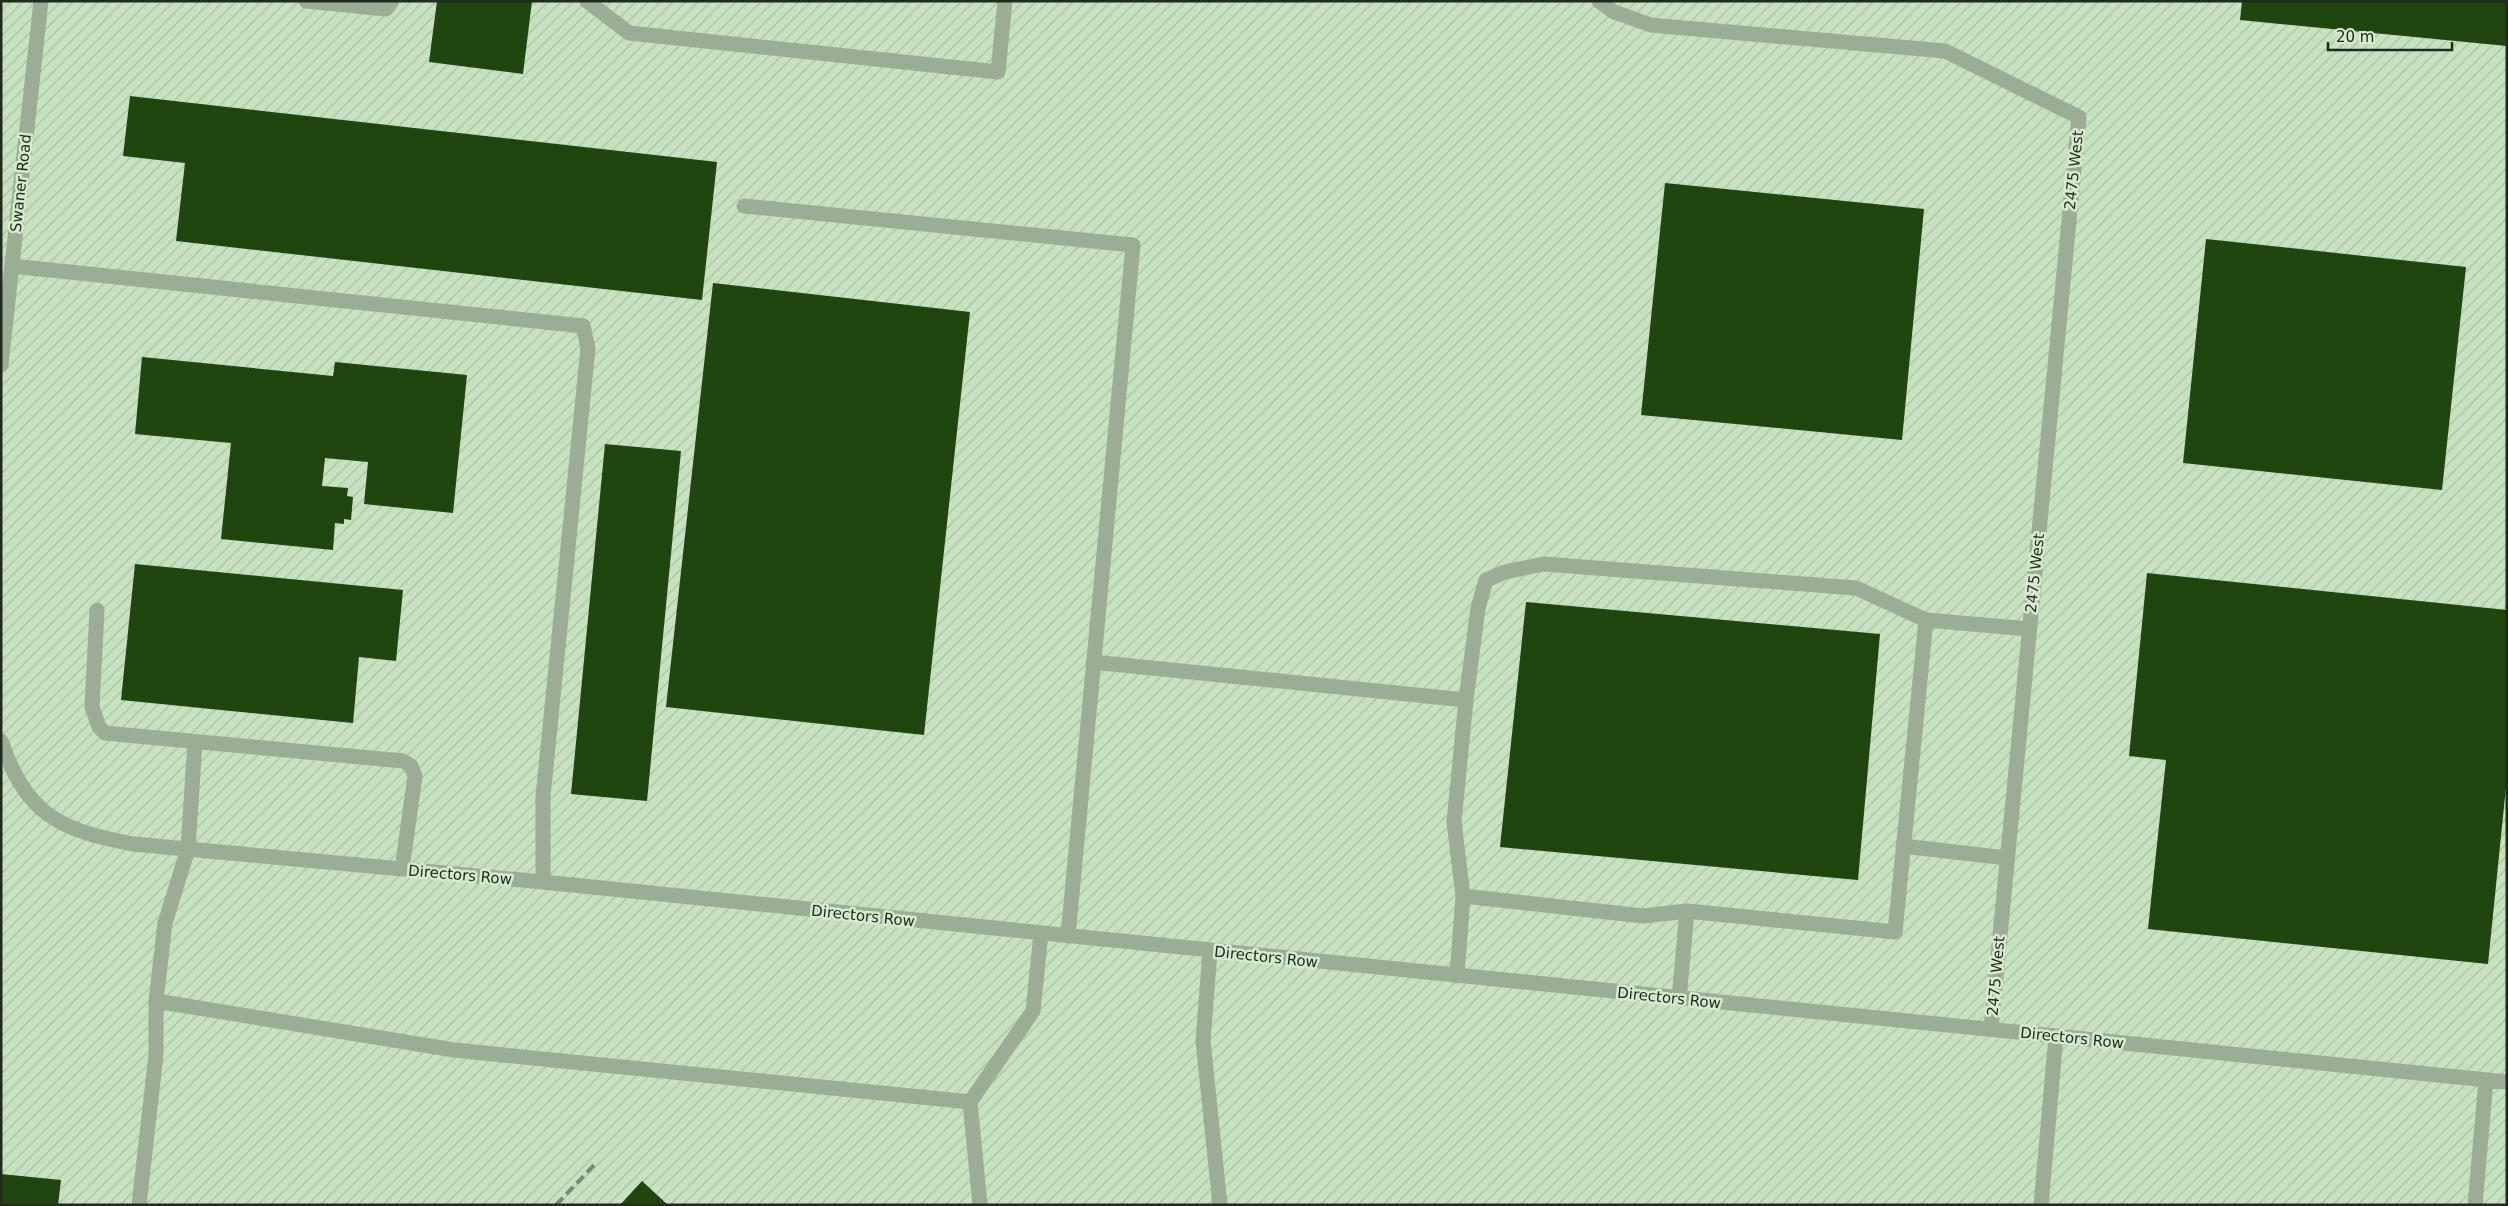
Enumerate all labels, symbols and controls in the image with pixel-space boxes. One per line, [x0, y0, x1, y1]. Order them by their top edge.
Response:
scale bar [2328, 20, 2452, 52]
text: 20 m [2336, 28, 2374, 46]
street label: 2475 West [2061, 129, 2087, 211]
street label: Swaner Road [7, 133, 35, 233]
street label: 2475 West [2022, 532, 2048, 614]
street label: Directors Row [407, 862, 513, 888]
street label: Directors Row [810, 902, 916, 930]
street label: 2475 West [1984, 935, 2008, 1017]
street label: Directors Row [1213, 943, 1319, 971]
street label: Directors Row [1616, 984, 1722, 1012]
street label: Directors Row [2019, 1024, 2125, 1052]

